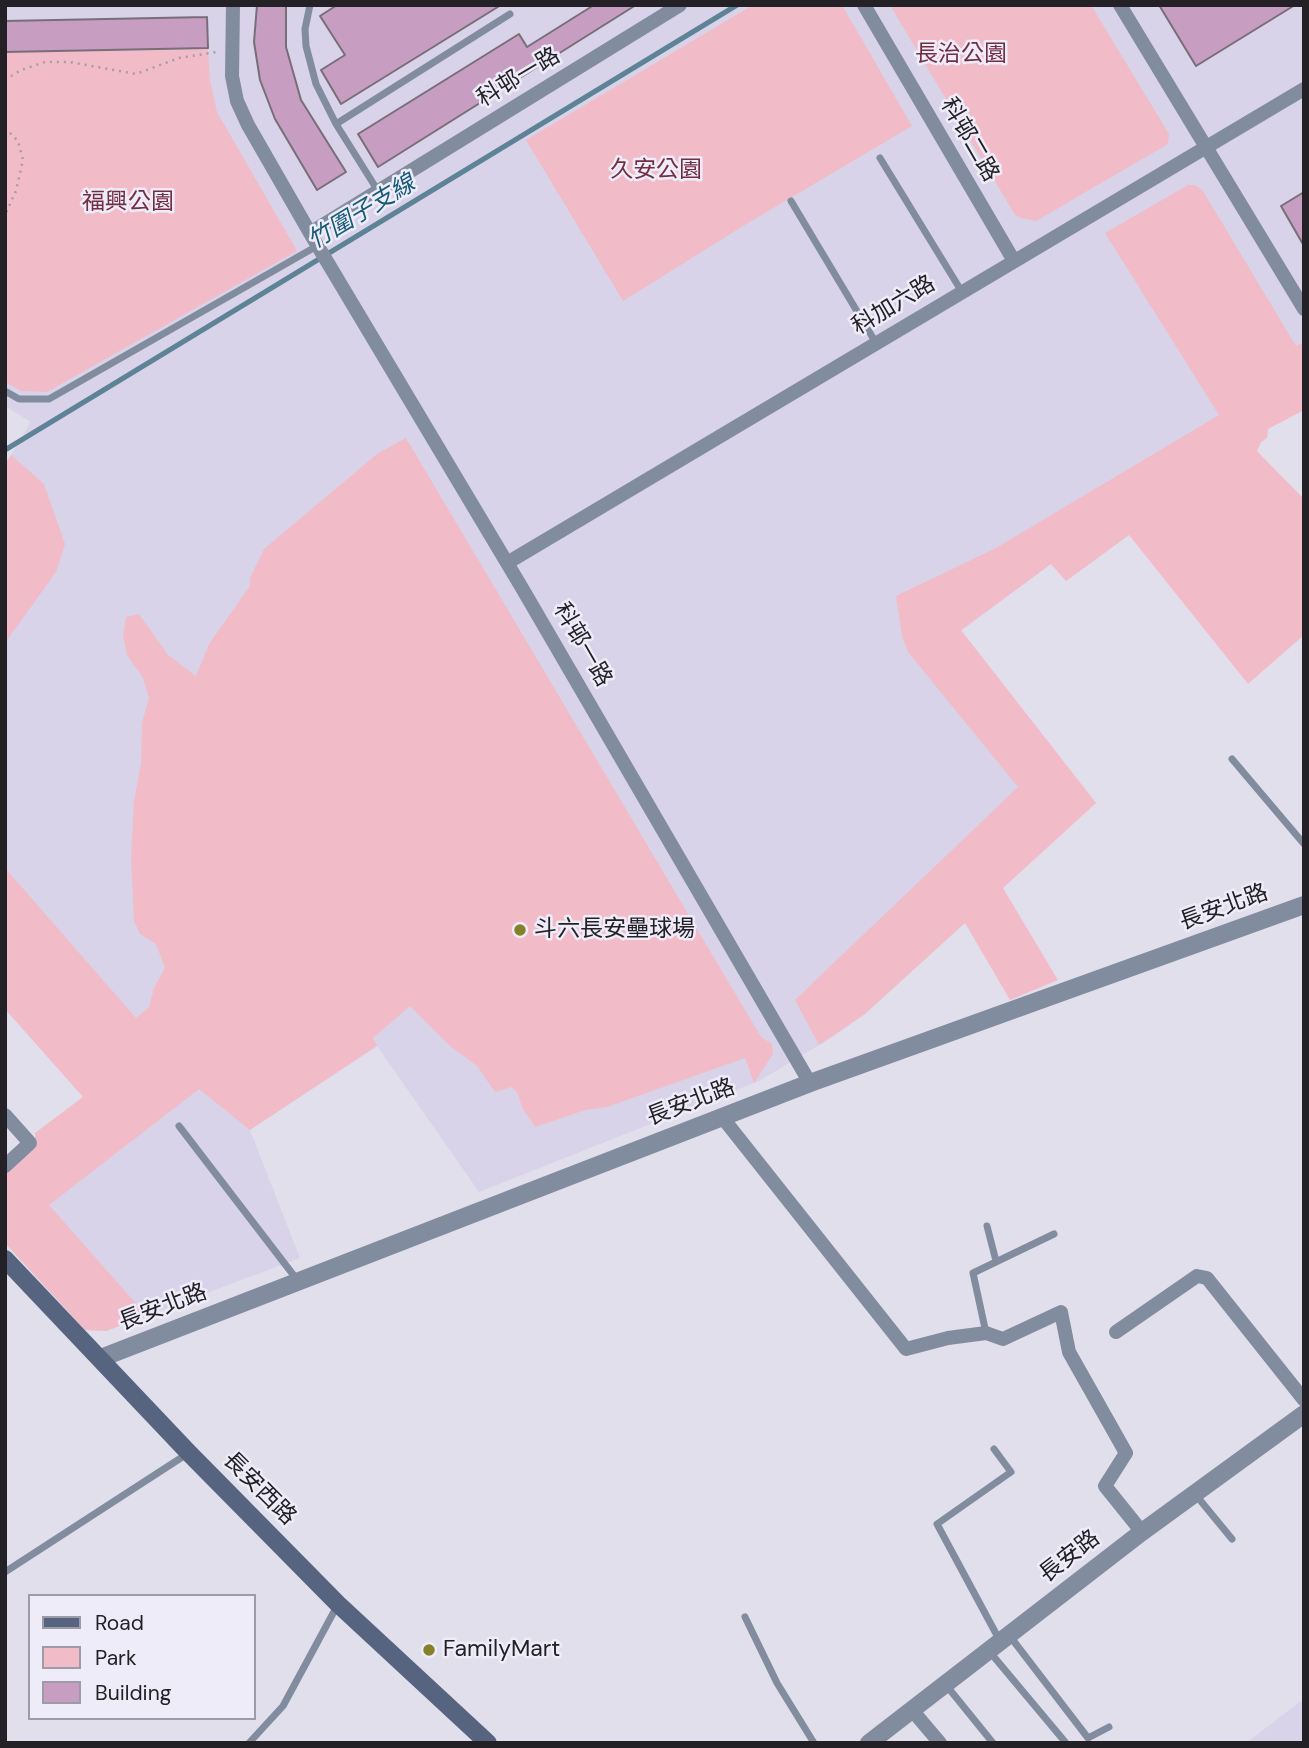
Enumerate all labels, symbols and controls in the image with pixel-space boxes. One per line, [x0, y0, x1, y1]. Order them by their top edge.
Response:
park label: 長治公園 [915, 41, 1007, 69]
street label: 科邨一路 [472, 42, 566, 114]
street label: 科邨二路 [934, 93, 1004, 187]
park label: 久安公園 [610, 157, 702, 185]
water label: 竹圍子支線 [303, 170, 421, 256]
park label: 福興公園 [82, 189, 174, 217]
street label: 科加六路 [847, 270, 941, 342]
street label: 科邨一路 [547, 598, 617, 692]
street label: 長安北路 [1176, 879, 1272, 937]
place label: 斗六長安壘球場 [534, 916, 695, 944]
marker: 斗六長安壘球場 [512, 922, 528, 938]
street label: 長安北路 [643, 1074, 739, 1132]
street label: 長安北路 [115, 1279, 211, 1337]
street label: 長安西路 [217, 1447, 301, 1531]
street label: 長安路 [1034, 1525, 1106, 1589]
legend [28, 1594, 256, 1720]
text: Road [95, 1609, 144, 1637]
place label: FamilyMart [443, 1636, 560, 1664]
marker: FamilyMart [421, 1642, 437, 1658]
text: Park [95, 1644, 136, 1672]
text: Building [95, 1679, 171, 1707]

